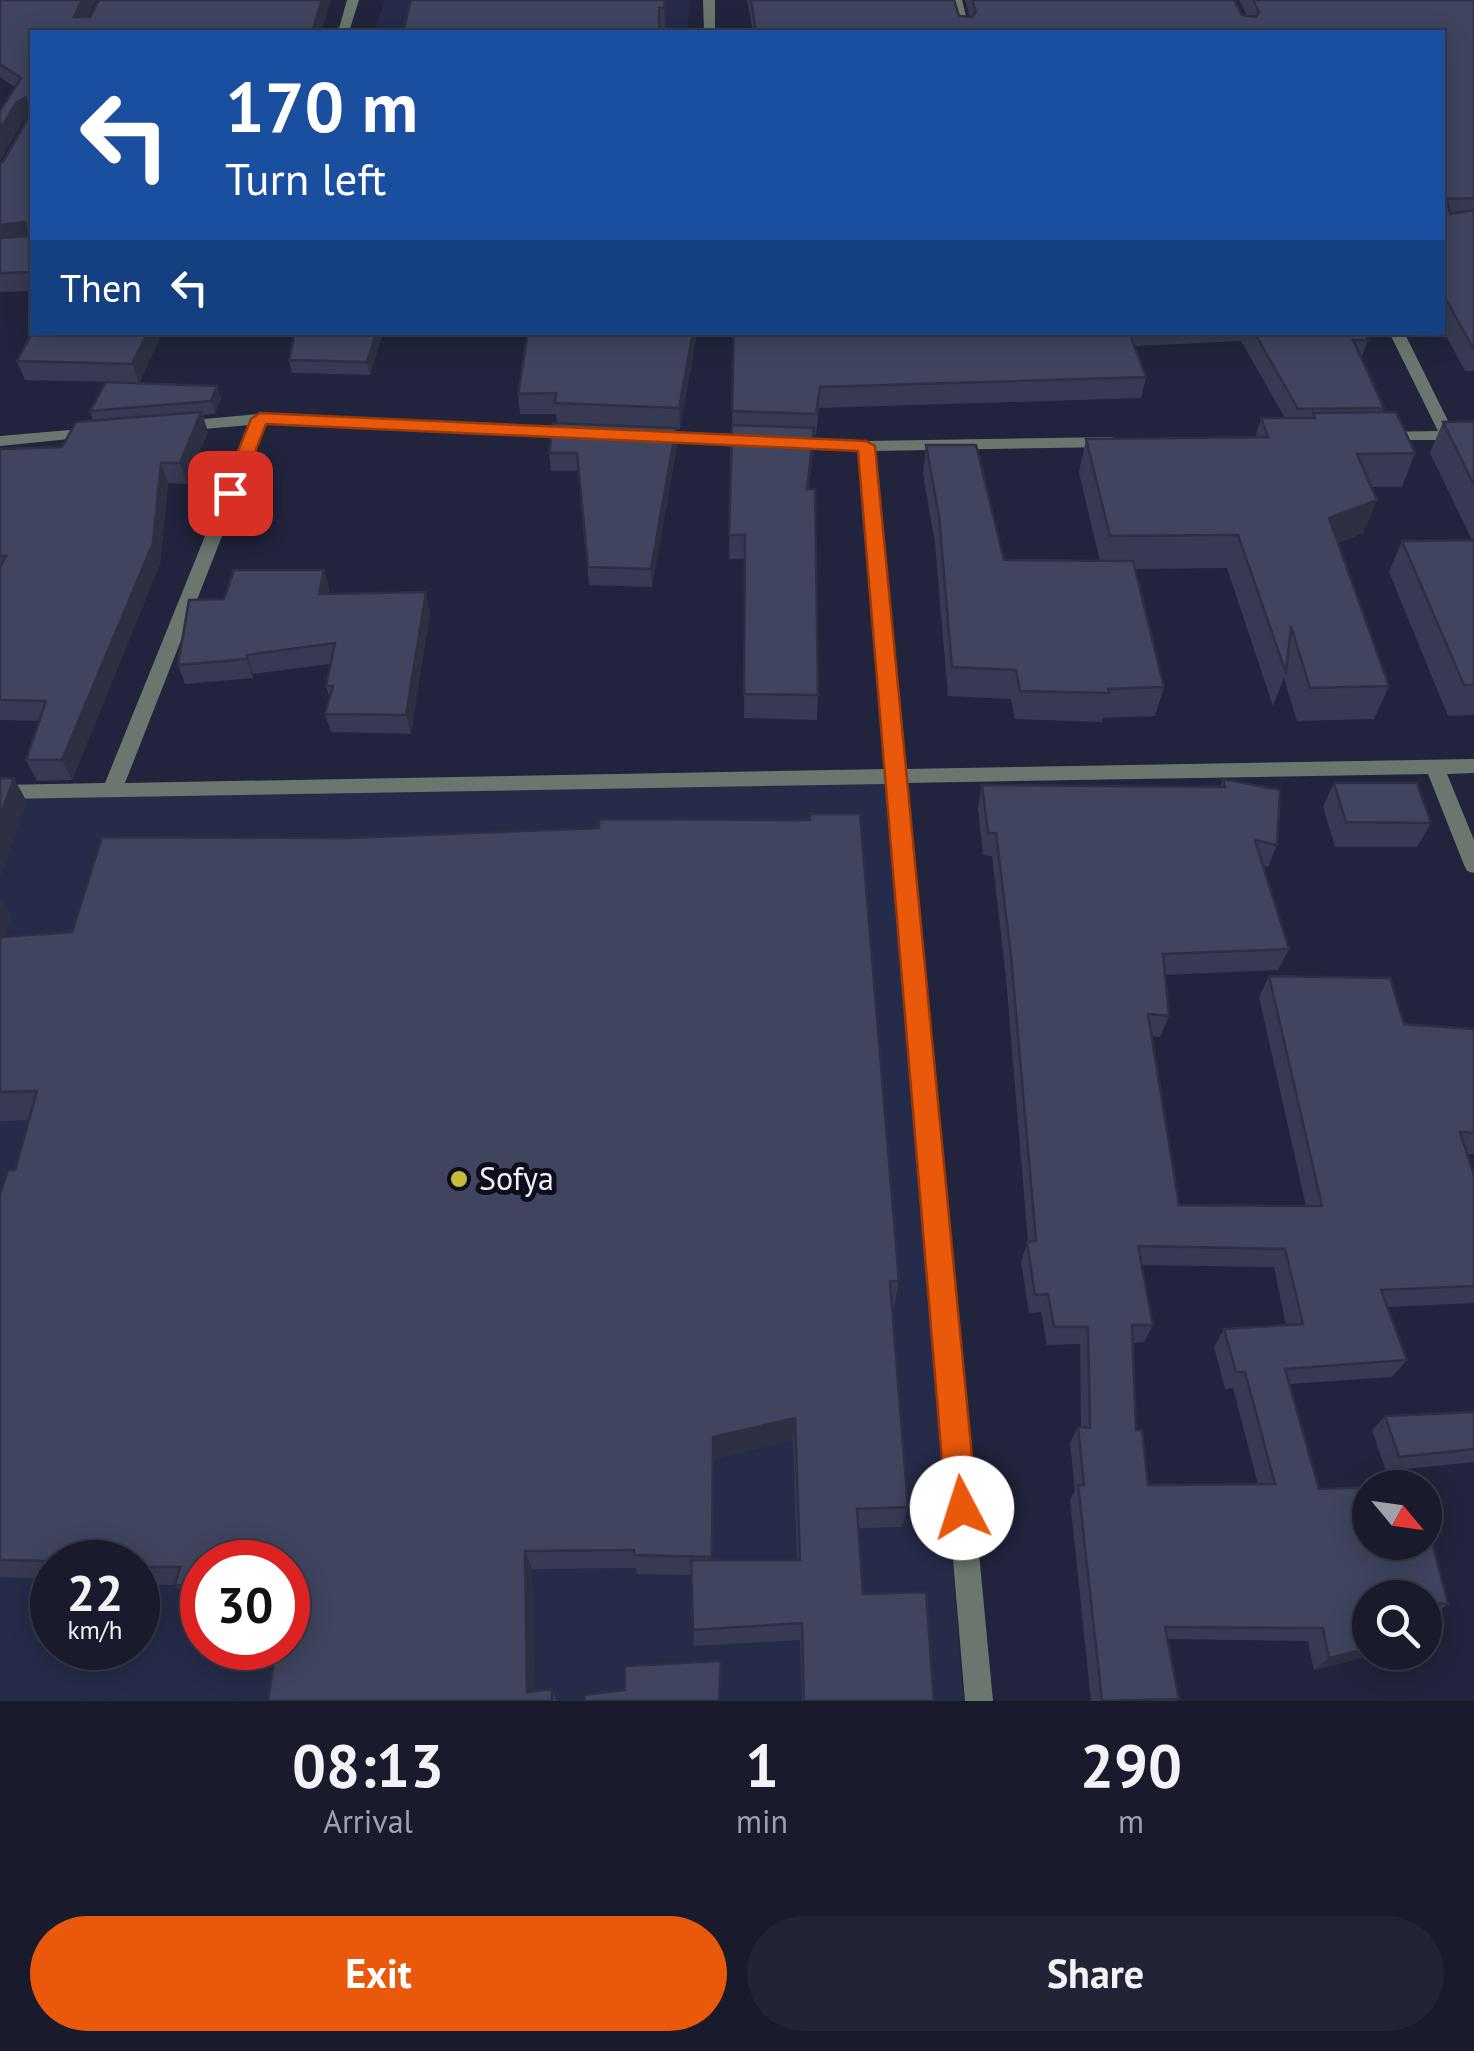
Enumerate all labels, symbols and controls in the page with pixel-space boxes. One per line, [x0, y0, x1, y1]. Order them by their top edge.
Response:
text: 170 m [225, 61, 418, 151]
icon: left [60, 70, 190, 200]
text: Turn left [225, 149, 386, 207]
icon: left [162, 260, 217, 315]
text: Then [60, 263, 142, 312]
pin [188, 451, 273, 536]
icon: arrive [203, 466, 258, 521]
place label: Sofya [479, 1157, 554, 1199]
marker: Sofya [448, 1168, 470, 1190]
position arrow [910, 1456, 1014, 1560]
north arrow [1352, 1470, 1442, 1560]
map controls [1352, 1470, 1442, 1670]
speed limit sign: 30 [180, 1540, 310, 1670]
text: 22 [67, 1560, 123, 1625]
button: search [1352, 1580, 1442, 1670]
text: km/h [68, 1614, 122, 1646]
text: 08:13 [292, 1726, 444, 1804]
text: 1 [745, 1726, 779, 1804]
text: 290 [1080, 1726, 1182, 1804]
text: Arrival [323, 1800, 413, 1842]
text: min [736, 1800, 788, 1842]
text: m [1118, 1800, 1144, 1842]
button: Exit [30, 1916, 727, 2031]
button: Share [747, 1916, 1444, 2031]

